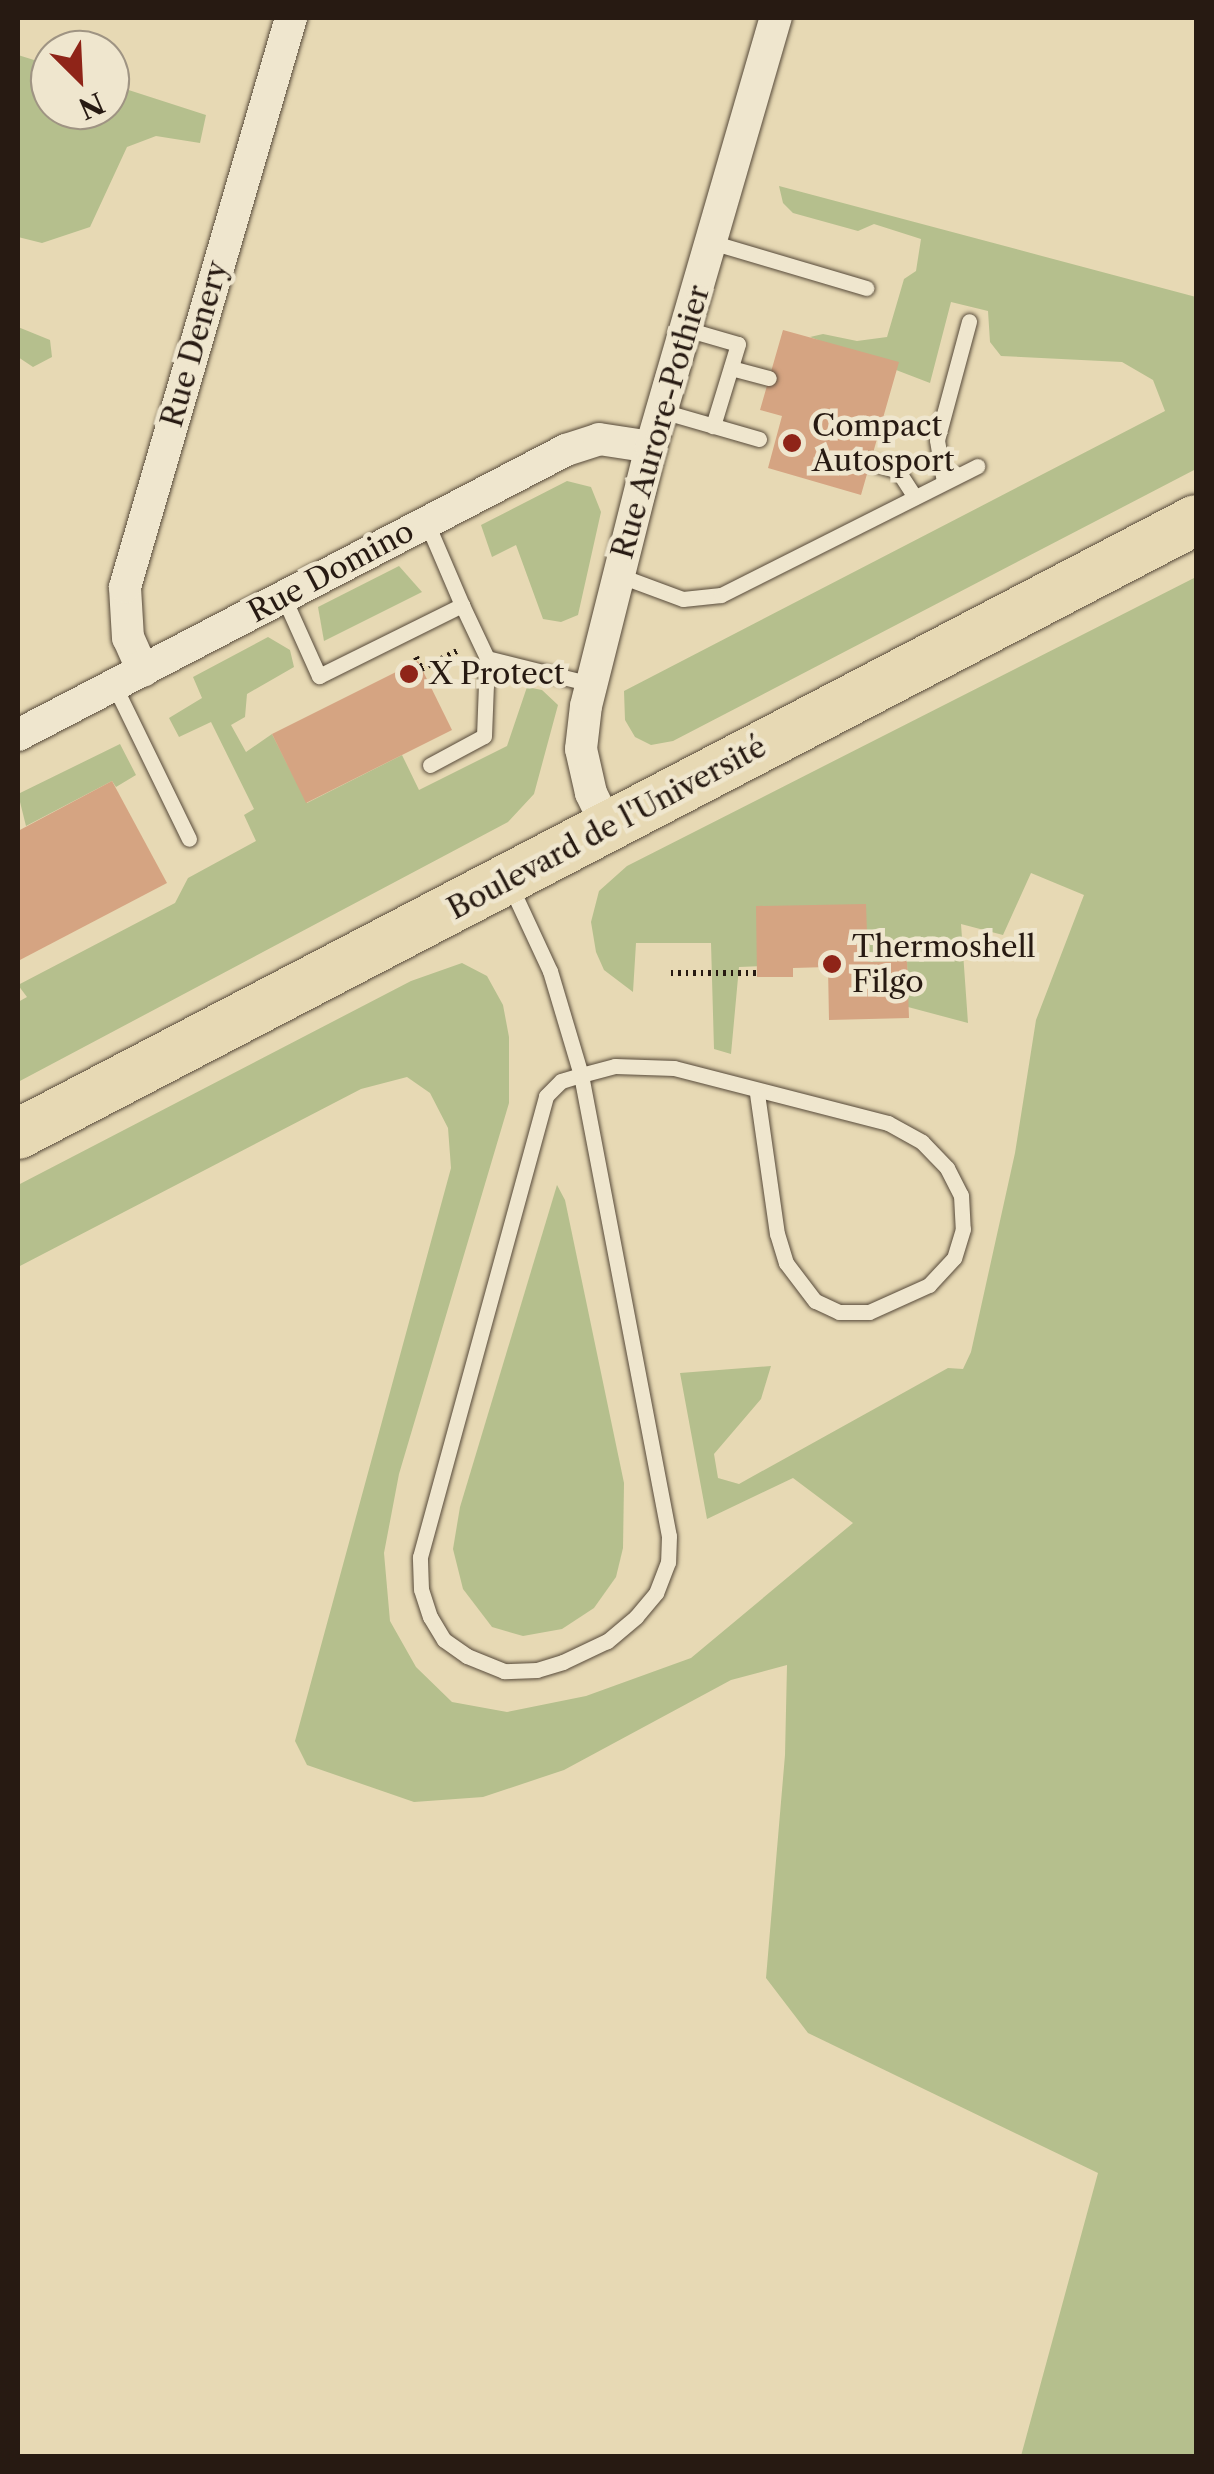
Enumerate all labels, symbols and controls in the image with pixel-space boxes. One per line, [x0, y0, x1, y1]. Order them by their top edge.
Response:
north arrow [30, 30, 130, 130]
text: N [73, 85, 109, 126]
street label: Rue Denery [154, 257, 236, 431]
street label: Rue Aurore-Pothier [605, 281, 717, 563]
place label: Compact Autosport [812, 408, 954, 478]
marker: Compact Autosport [781, 432, 803, 454]
street label: Rue Domino [242, 513, 420, 631]
place label: X Protect [429, 656, 565, 692]
marker: X Protect [398, 663, 420, 685]
street label: Boulevard de l'Université [442, 729, 772, 927]
place label: Thermoshell Filgo [852, 929, 1035, 1000]
marker: Thermoshell Filgo [821, 953, 843, 975]

